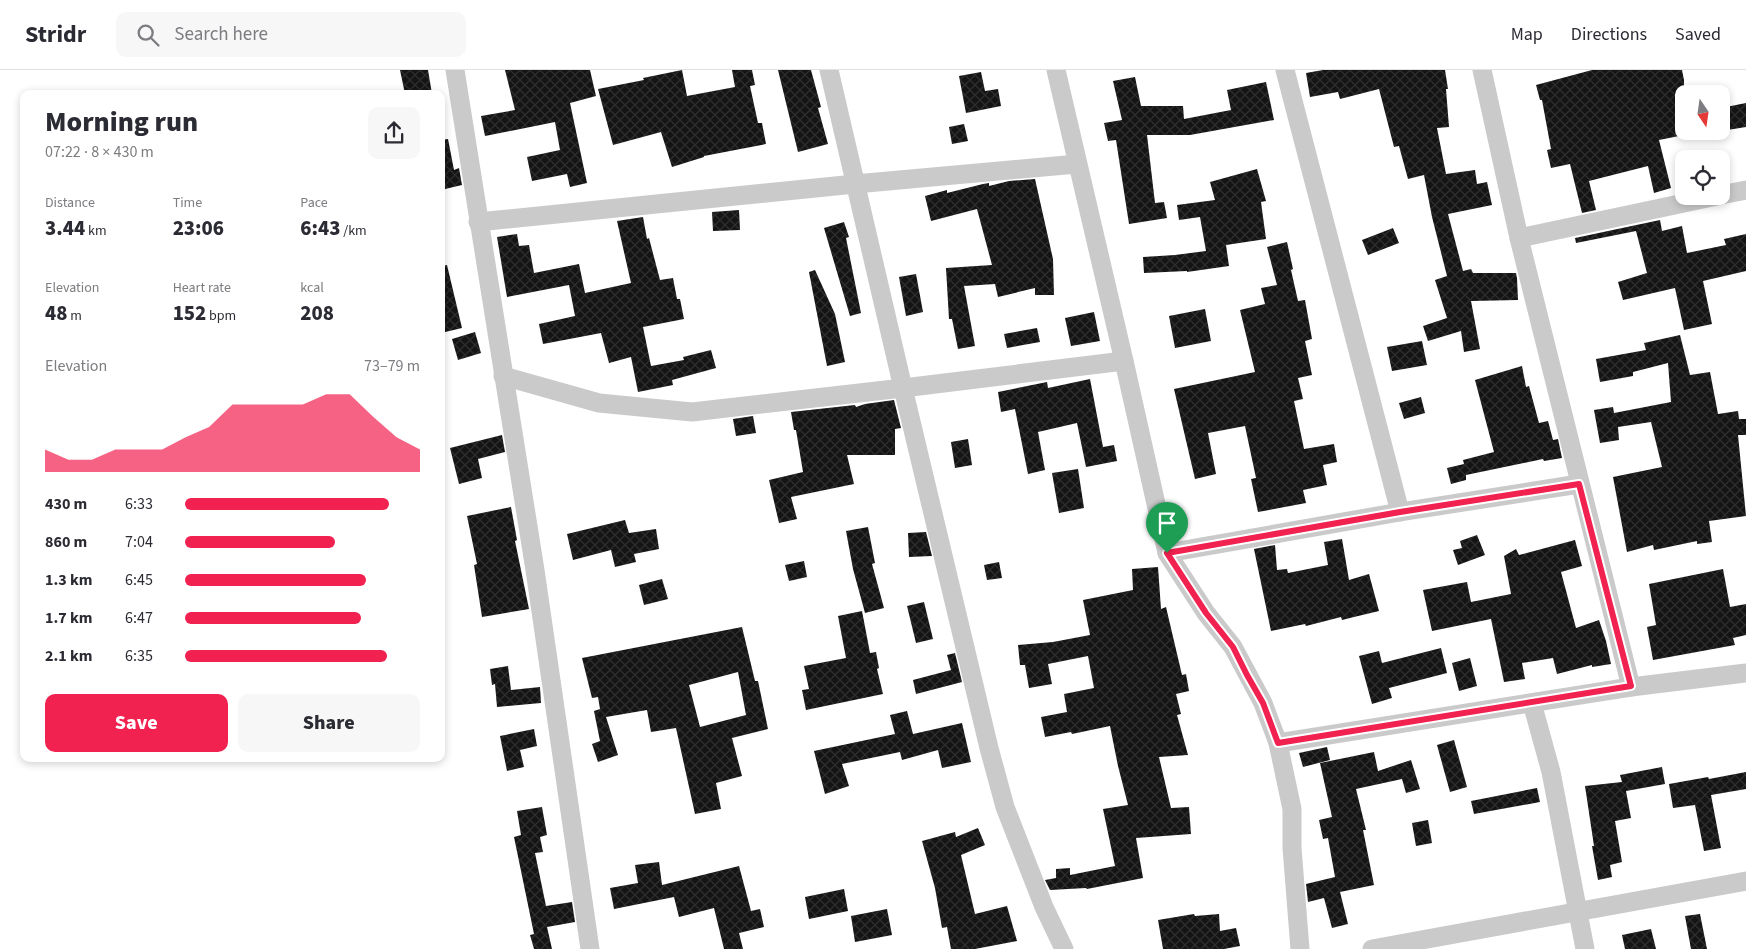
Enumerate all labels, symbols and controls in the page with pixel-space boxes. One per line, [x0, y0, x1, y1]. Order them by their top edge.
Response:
search box [116, 12, 466, 57]
text: Stridr [25, 17, 86, 52]
icon: search [134, 21, 162, 49]
text: Search here [174, 21, 268, 48]
text: Map [1511, 22, 1543, 47]
text: Directions [1571, 22, 1647, 47]
text: Saved [1675, 22, 1721, 47]
north arrow [1675, 85, 1730, 140]
map controls [1675, 85, 1730, 205]
text: Morning run [45, 102, 198, 142]
button: share [368, 107, 420, 159]
text: 07:22 · 8 × 430 m [45, 141, 154, 163]
button: locate [1675, 150, 1730, 205]
text: Distance [45, 193, 95, 213]
text: Time [173, 193, 202, 213]
text: Pace [300, 193, 328, 213]
text: 3.44 [45, 213, 85, 243]
text: 23:06 [173, 213, 224, 243]
text: 6:43 [300, 213, 340, 243]
text: km [85, 221, 107, 241]
text: /km [340, 221, 367, 241]
text: Elevation [45, 278, 100, 298]
text: Heart rate [173, 278, 231, 298]
text: kcal [300, 278, 324, 298]
text: 48 [45, 298, 67, 328]
text: 152 [173, 298, 206, 328]
text: 208 [300, 298, 334, 328]
text: m [67, 306, 82, 326]
text: bpm [206, 306, 236, 326]
text: Elevation [45, 355, 107, 377]
text: 73–79 m [364, 355, 420, 377]
text: 430 m [45, 493, 87, 515]
text: 6:33 [125, 493, 153, 515]
pin [1146, 502, 1188, 553]
icon: arrive [1153, 509, 1181, 537]
text: 860 m [45, 531, 87, 553]
text: 7:04 [125, 531, 153, 553]
text: 1.3 km [45, 569, 92, 591]
text: 6:45 [125, 569, 153, 591]
text: 1.7 km [45, 607, 92, 629]
text: 6:47 [125, 607, 153, 629]
text: 2.1 km [45, 645, 92, 667]
text: 6:35 [125, 645, 153, 667]
button: Save [45, 694, 228, 752]
button: Share [238, 694, 420, 752]

